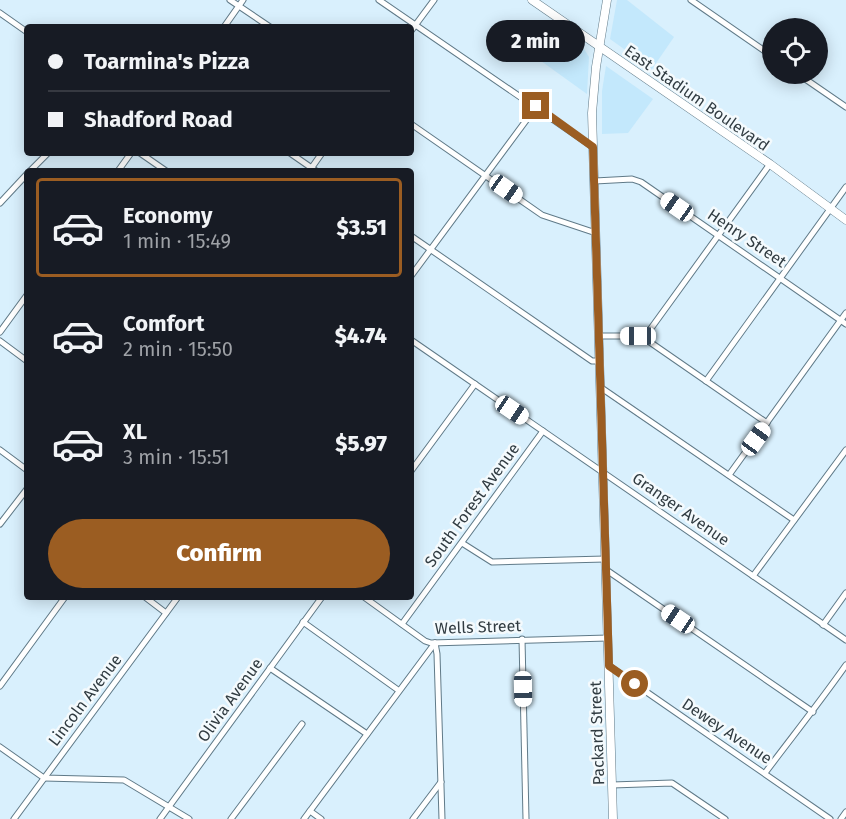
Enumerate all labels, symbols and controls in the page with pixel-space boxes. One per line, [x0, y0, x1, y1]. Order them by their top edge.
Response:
map controls [762, 18, 828, 84]
button: locate [762, 18, 828, 84]
callout: 2 min [486, 19, 586, 61]
text: 2 min [511, 29, 560, 53]
street label: East Stadium Boulevard [621, 41, 773, 155]
text: Toarmina's Pizza [84, 48, 250, 75]
route end [522, 92, 549, 119]
text: Shadford Road [84, 106, 233, 133]
car [486, 171, 526, 207]
car [657, 189, 697, 225]
icon: car [51, 201, 105, 255]
text: Economy [123, 202, 212, 229]
street label: Henry Street [704, 205, 790, 271]
text: $3.51 [337, 214, 387, 241]
text: 1 min · 15:49 [123, 229, 231, 253]
icon: car [51, 309, 105, 363]
text: Comfort [123, 310, 204, 337]
text: $4.74 [335, 322, 387, 349]
car [620, 327, 656, 345]
text: 2 min · 15:50 [123, 337, 233, 361]
car [492, 392, 532, 428]
icon: car [51, 417, 105, 471]
text: XL [123, 418, 147, 445]
car [738, 419, 774, 459]
text: $5.97 [335, 430, 387, 457]
street label: South Forest Avenue [421, 439, 523, 571]
text: 3 min · 15:51 [123, 445, 229, 469]
street label: Granger Avenue [629, 468, 733, 550]
button: Confirm [48, 519, 390, 588]
car [658, 601, 698, 637]
street label: Wells Street [435, 616, 522, 638]
street label: Lincoln Avenue [44, 650, 126, 750]
street label: Olivia Avenue [193, 654, 267, 746]
route start [621, 670, 648, 697]
car [514, 671, 532, 707]
street label: Packard Street [586, 680, 608, 785]
street label: Dewey Avenue [678, 694, 776, 768]

